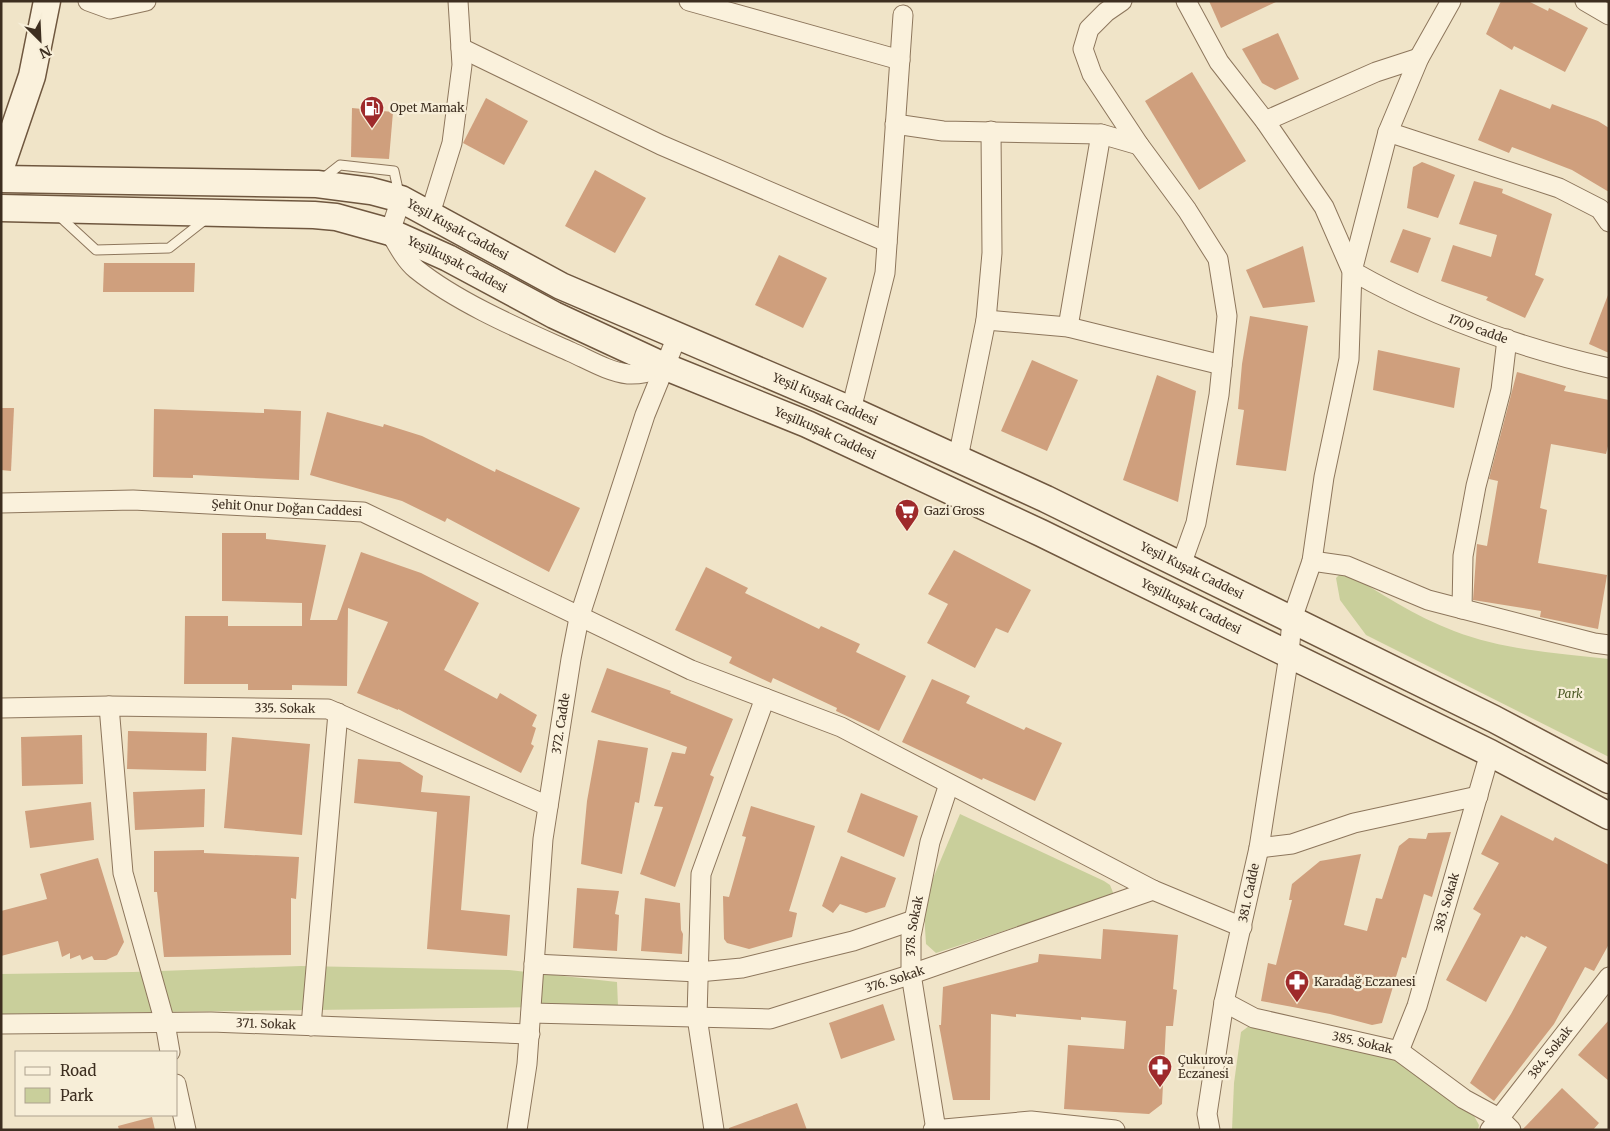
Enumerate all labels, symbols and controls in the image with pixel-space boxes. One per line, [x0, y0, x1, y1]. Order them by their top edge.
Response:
north arrow [15, 15, 65, 65]
text: N [37, 41, 54, 62]
fuel station icon: Opet Mamak [359, 95, 385, 129]
place label: Opet Mamak [390, 100, 465, 115]
street label: Yeşil Kuşak Caddesi [404, 195, 511, 263]
street label: Yeşilkuşak Caddesi [404, 232, 510, 296]
street label: 1709 cadde [1446, 310, 1510, 346]
street label: Yeşil Kuşak Caddesi [769, 369, 880, 428]
street label: Yeşilkuşak Caddesi [771, 403, 879, 462]
street label: Şehit Onur Doğan Caddesi [211, 496, 363, 519]
supermarket icon: Gazi Gross [894, 498, 920, 532]
place label: Gazi Gross [924, 503, 985, 518]
street label: Yeşil Kuşak Caddesi [1137, 538, 1246, 602]
street label: Yeşilkuşak Caddesi [1138, 575, 1244, 637]
park label: Park [1557, 686, 1583, 701]
street label: 372. Cadde [548, 692, 573, 755]
street label: 335. Sokak [255, 700, 316, 716]
street label: 381. Cadde [1235, 862, 1262, 924]
street label: 383. Sokak [1431, 870, 1462, 934]
street label: 378. Sokak [903, 894, 926, 957]
street label: 376. Sokak [863, 962, 927, 995]
pharmacy icon: Karadağ Eczanesi [1284, 969, 1310, 1003]
place label: Karadağ Eczanesi [1314, 974, 1416, 989]
street label: 371. Sokak [236, 1015, 297, 1032]
street label: 384. Sokak [1525, 1023, 1575, 1082]
street label: 385. Sokak [1331, 1028, 1394, 1056]
legend [15, 1051, 178, 1116]
place label: Çukurova Eczanesi [1178, 1052, 1234, 1081]
pharmacy icon: Çukurova Eczanesi [1147, 1054, 1173, 1088]
text: Road [60, 1061, 96, 1080]
text: Park [60, 1086, 94, 1105]

